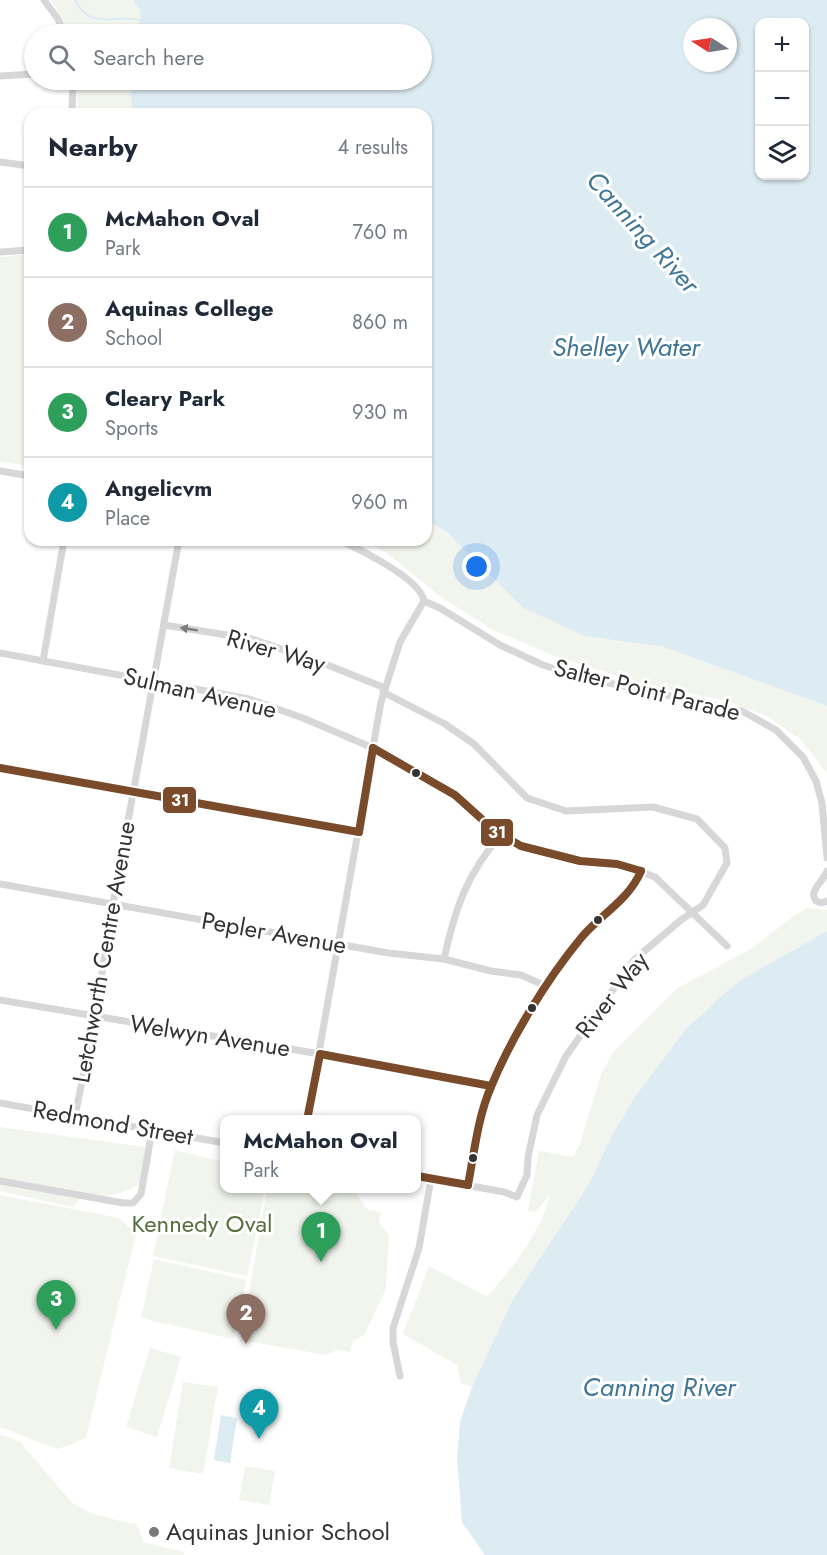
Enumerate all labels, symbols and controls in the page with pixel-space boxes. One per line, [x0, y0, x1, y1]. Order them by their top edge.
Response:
north arrow [683, 18, 737, 72]
map controls [755, 18, 809, 180]
button: + [755, 18, 809, 72]
search box [24, 24, 432, 90]
icon: search [45, 41, 78, 74]
text: Search here [93, 41, 204, 73]
button: − [755, 72, 809, 126]
button: layers [755, 126, 809, 180]
text: Nearby [48, 128, 137, 166]
text: 4 results [337, 133, 408, 162]
water label: Canning River [578, 162, 709, 303]
text: McMahon Oval [105, 202, 259, 234]
text: 1 [62, 218, 73, 247]
text: 760 m [352, 218, 408, 247]
text: Park [105, 234, 141, 263]
text: Aquinas College [105, 292, 274, 324]
text: 2 [61, 308, 74, 337]
text: 860 m [352, 308, 408, 337]
text: School [105, 324, 162, 353]
water label: Shelley Water [552, 328, 701, 366]
text: Cleary Park [105, 382, 225, 414]
text: 3 [61, 398, 74, 427]
text: 930 m [352, 398, 408, 427]
text: Sports [105, 414, 158, 443]
text: Angelicvm [105, 472, 212, 504]
text: 4 [61, 488, 74, 517]
text: 960 m [351, 488, 408, 517]
text: Place [105, 504, 150, 533]
your location [462, 552, 491, 581]
street label: River Way [223, 620, 330, 681]
one-way arrow [179, 625, 198, 634]
street label: Salter Point Parade [550, 649, 744, 730]
street label: Sulman Avenue [120, 658, 280, 727]
unlabelled marker [410, 767, 422, 779]
line badge: 31 [162, 786, 197, 814]
text: 31 [171, 789, 189, 812]
street label: Letchworth Centre Avenue [63, 818, 144, 1085]
line badge: 31 [480, 818, 514, 847]
text: 31 [488, 821, 506, 844]
street label: Pepler Avenue [199, 903, 349, 962]
unlabelled marker [592, 914, 604, 926]
street label: River Way [567, 944, 657, 1045]
unlabelled marker [526, 1002, 538, 1014]
street label: Welwyn Avenue [127, 1006, 293, 1065]
street label: Redmond Street [30, 1091, 196, 1154]
popup [220, 1115, 421, 1193]
text: McMahon Oval [243, 1124, 398, 1156]
unlabelled marker [467, 1152, 479, 1164]
text: Park [243, 1156, 279, 1185]
park label: Kennedy Oval [131, 1206, 273, 1241]
pin: 1 [302, 1212, 340, 1262]
pin: 3 [36, 1280, 76, 1330]
pin: 2 [226, 1294, 266, 1344]
water label: Canning River [582, 1368, 737, 1406]
pin: 4 [240, 1390, 278, 1439]
place label: Aquinas Junior School [166, 1514, 390, 1549]
marker: Aquinas Junior School [147, 1525, 161, 1539]

